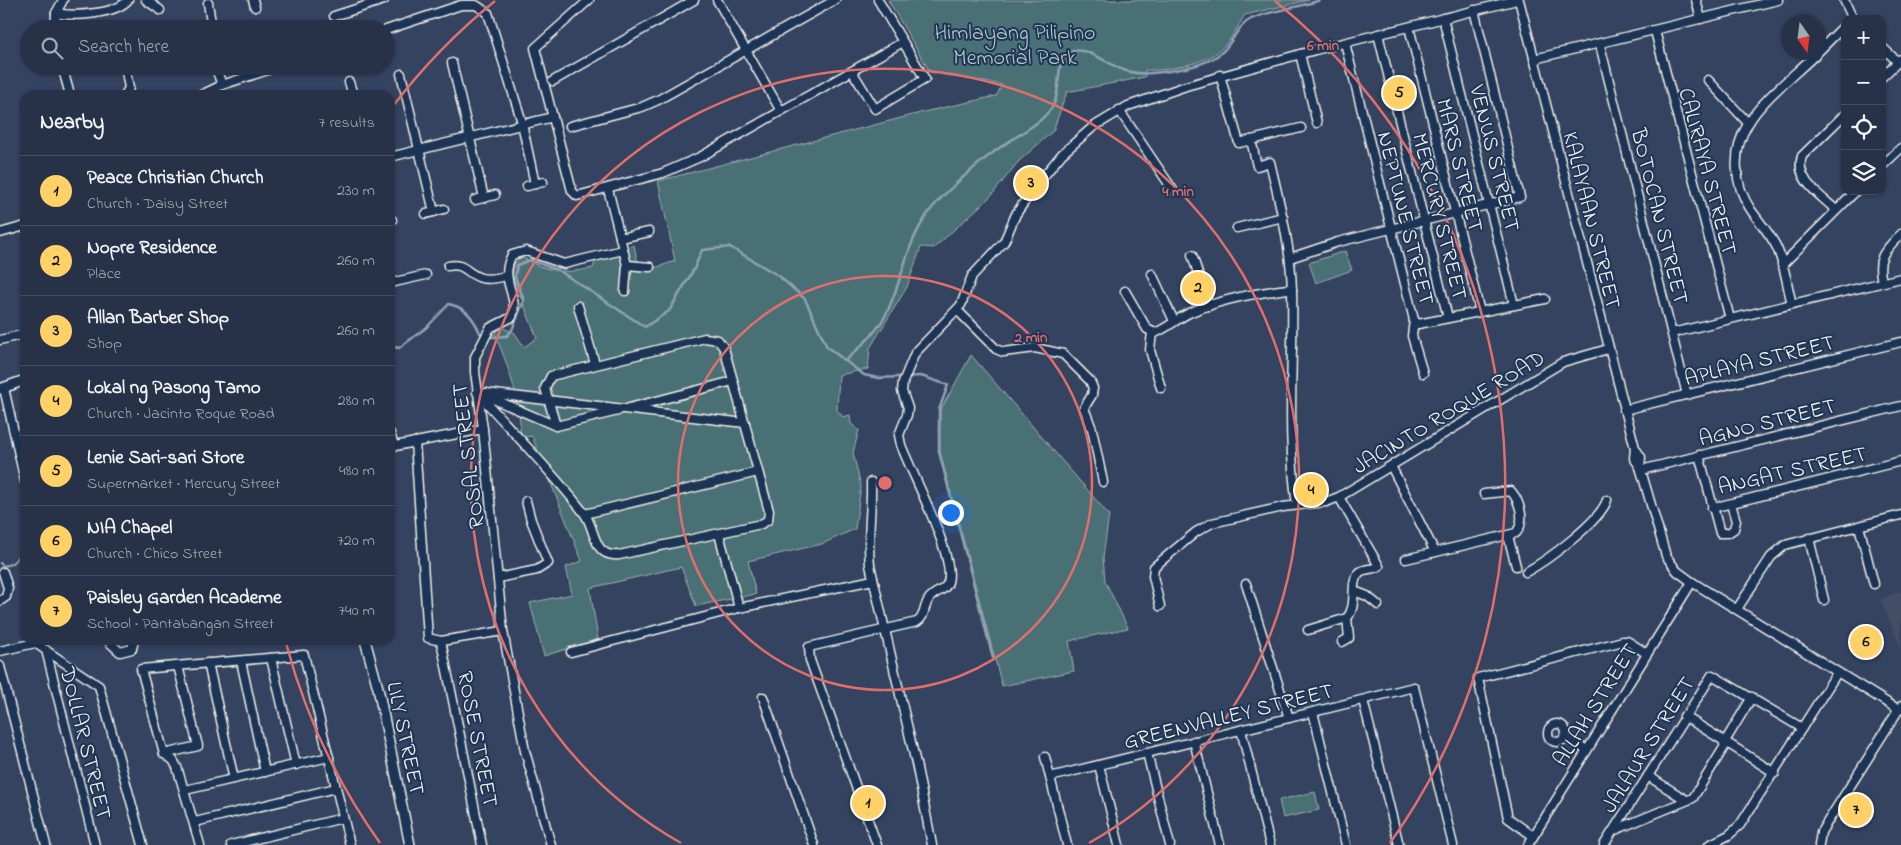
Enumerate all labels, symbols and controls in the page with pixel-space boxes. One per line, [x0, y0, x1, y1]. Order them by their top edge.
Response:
north arrow [1781, 15, 1826, 60]
map controls [1841, 15, 1886, 195]
button: + [1841, 15, 1886, 60]
park label: Himlayang Pilipino Memorial Park [935, 18, 1096, 75]
search box [20, 20, 395, 75]
icon: search [38, 34, 66, 62]
text: Search here [78, 34, 169, 61]
text: 6 min [1306, 35, 1340, 57]
button: − [1841, 60, 1886, 105]
pin: 5 [1383, 74, 1415, 112]
street label: VENUS STREET [1459, 81, 1527, 236]
street label: CALIRAYA STREET [1668, 85, 1744, 259]
street label: MARS STREET [1426, 95, 1490, 236]
button: locate [1841, 105, 1886, 150]
text: Nearby [40, 108, 104, 138]
text: 7 results [319, 111, 375, 135]
street label: BOTOCAN STREET [1620, 124, 1696, 309]
street label: NEPTUNE STREET [1367, 129, 1441, 309]
street label: KALAYAAN STREET [1553, 129, 1628, 313]
street label: MERCURY STREET [1402, 130, 1474, 304]
button: layers [1841, 150, 1886, 195]
pin: 3 [1015, 164, 1047, 202]
text: Peace Christian Church [87, 165, 264, 192]
text: 1 [53, 179, 59, 203]
text: 230 m [337, 179, 375, 203]
text: 4 min [1161, 181, 1194, 203]
text: Church · Daisy Street [87, 192, 228, 216]
text: Nopre Residence [87, 235, 217, 262]
text: 2 [52, 249, 60, 273]
text: 260 m [337, 249, 375, 273]
text: Place [87, 262, 121, 286]
pin: 2 [1182, 269, 1214, 307]
text: Allan Barber Shop [87, 305, 229, 332]
text: 3 [53, 319, 59, 343]
text: 260 m [337, 319, 375, 343]
text: 2 min [1014, 327, 1048, 349]
street label: APLAYA STREET [1681, 328, 1839, 396]
text: Shop [87, 332, 122, 356]
street label: JACINTO ROQUE ROAD [1347, 343, 1552, 484]
text: Lokal ng Pasong Tamo [87, 375, 261, 402]
street label: ROSAL STREET [445, 381, 495, 530]
text: 4 [53, 389, 59, 413]
text: 280 m [338, 389, 375, 413]
street label: AGNO STREET [1696, 391, 1840, 456]
text: Church · Jacinto Roque Road [87, 402, 274, 426]
street label: ANGAT STREET [1715, 439, 1871, 505]
text: Lenie Sari-sari Store [87, 445, 244, 472]
text: 5 [51, 459, 61, 483]
text: 480 m [339, 459, 375, 483]
pin: 4 [1295, 471, 1327, 509]
text: Supermarket · Mercury Street [87, 472, 280, 496]
centre of rings [876, 474, 894, 492]
your location [938, 500, 964, 526]
text: NIA Chapel [87, 515, 173, 542]
text: 6 [52, 529, 60, 553]
text: 720 m [337, 529, 375, 553]
text: Church · Chico Street [87, 542, 223, 566]
text: Paisley Garden Academe [87, 585, 281, 612]
text: 7 [53, 599, 59, 623]
text: 740 m [338, 599, 375, 623]
text: School · Pantabangan Street [87, 612, 274, 636]
pin: 6 [1850, 623, 1882, 661]
street label: ALLAH STREET [1546, 637, 1647, 773]
street label: DOLLAR STREET [49, 663, 119, 824]
street label: ROSE STREET [447, 669, 505, 811]
street label: JALAUR STREET [1595, 671, 1705, 820]
street label: GREENVALLEY STREET [1121, 676, 1337, 759]
street label: LILY STREET [376, 679, 432, 799]
pin: 1 [852, 784, 884, 822]
pin: 7 [1840, 791, 1872, 829]

